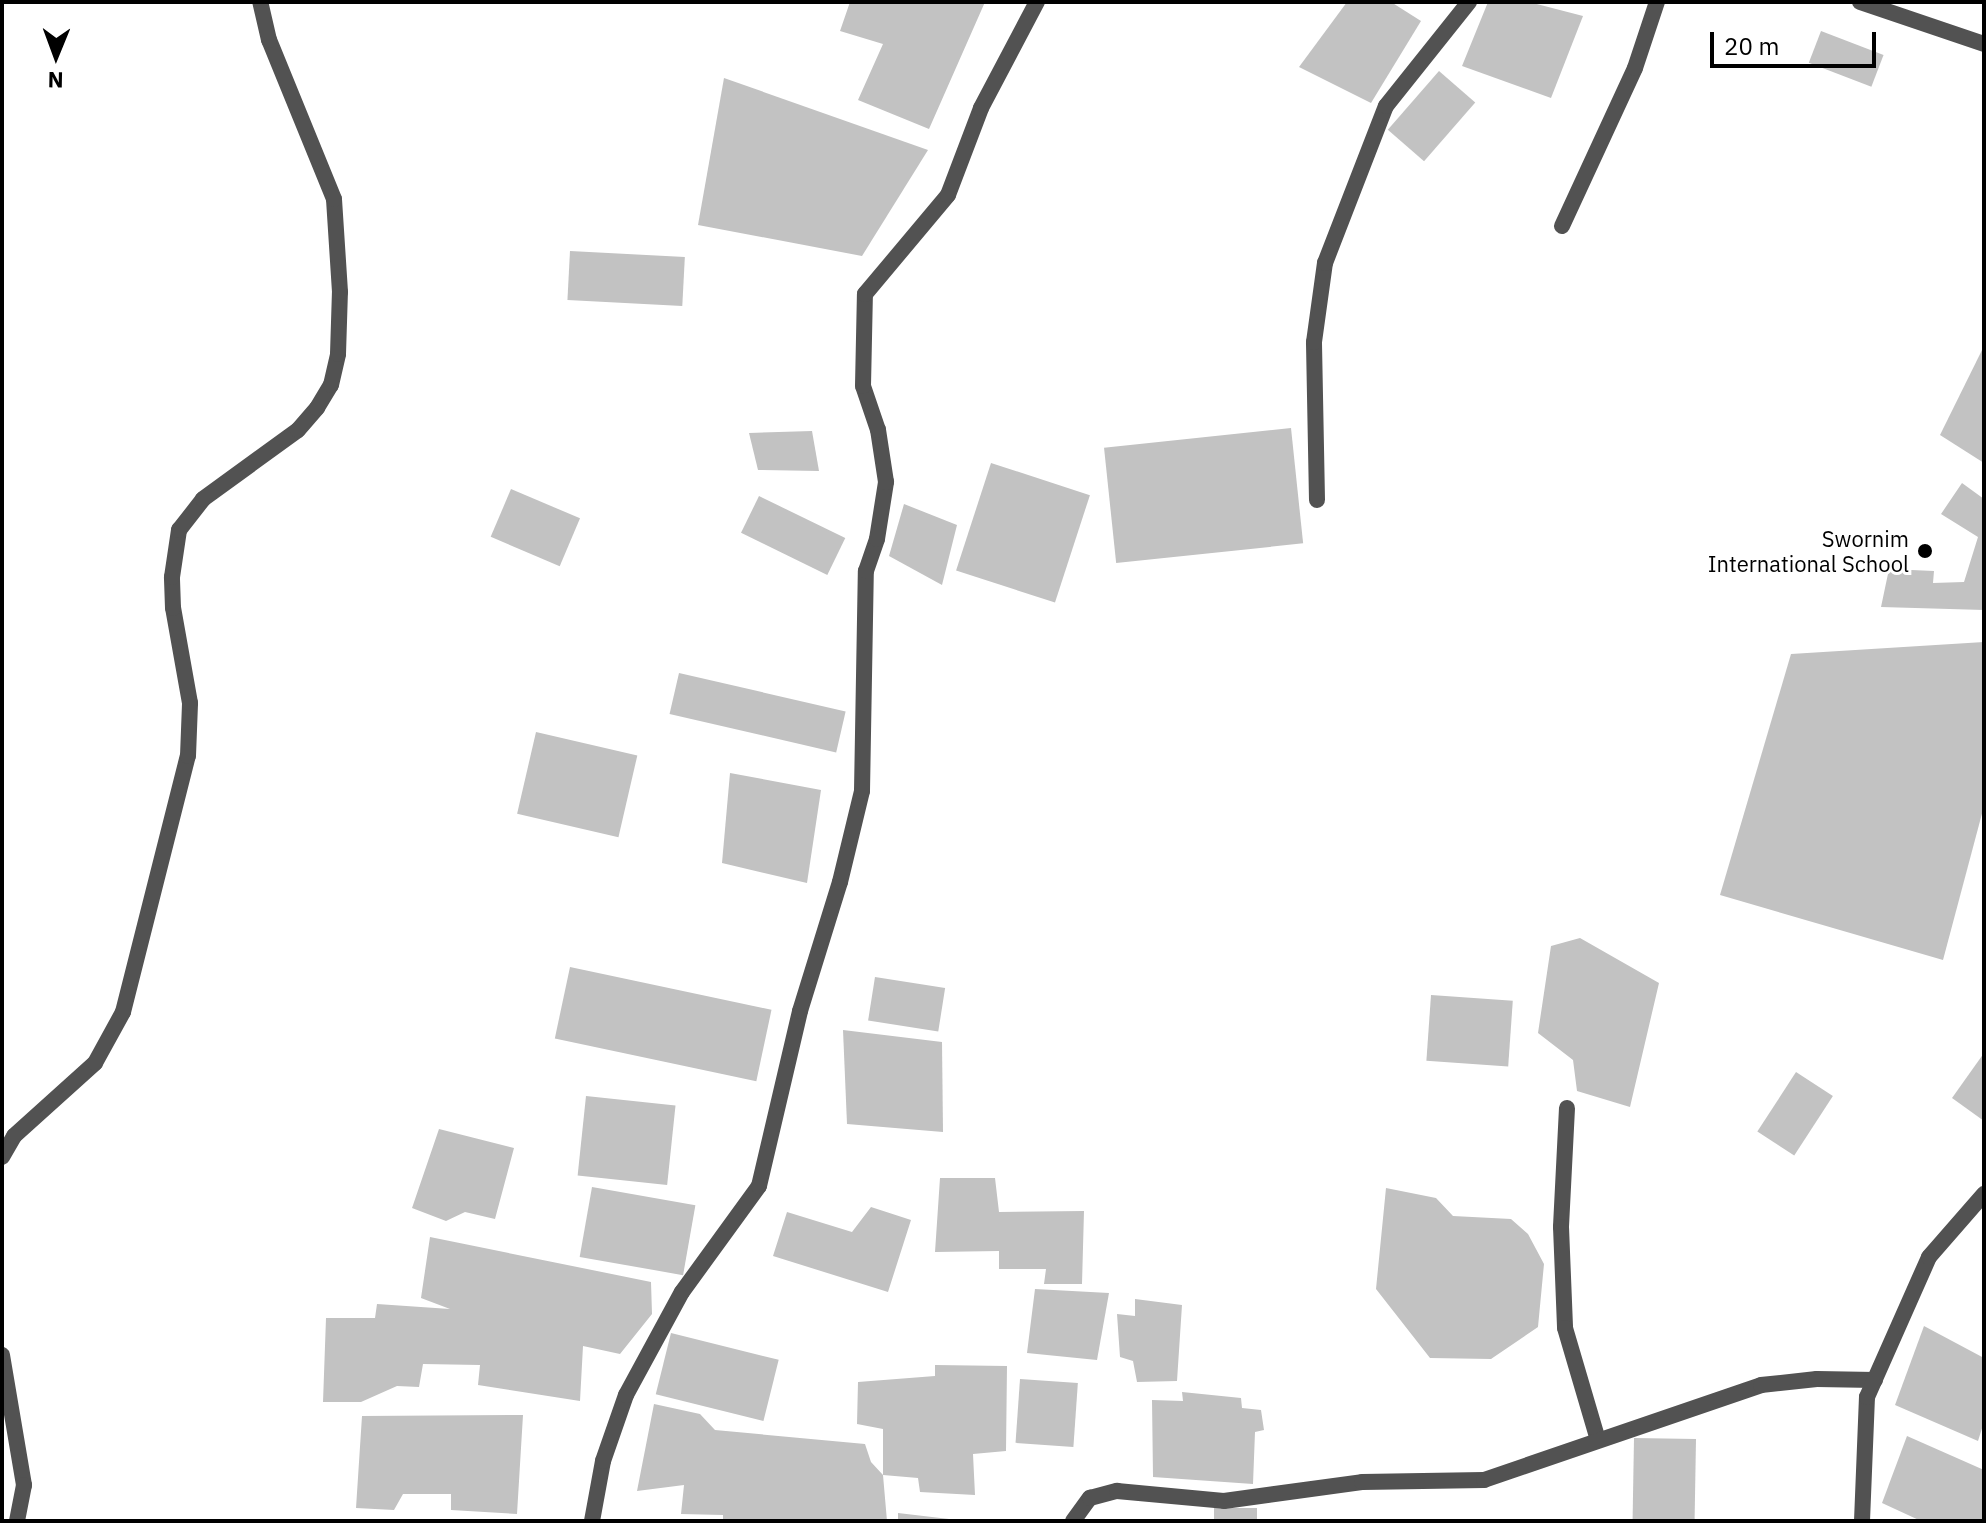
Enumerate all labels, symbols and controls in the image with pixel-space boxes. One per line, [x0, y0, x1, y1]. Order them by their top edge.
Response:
north arrow [16, 16, 96, 96]
scale bar [1714, 16, 1880, 66]
text: 20 m [1724, 30, 1779, 62]
text: N [47, 66, 64, 95]
place label: Swornim International School [1708, 525, 1909, 576]
marker: Swornim International School [1916, 542, 1934, 560]

